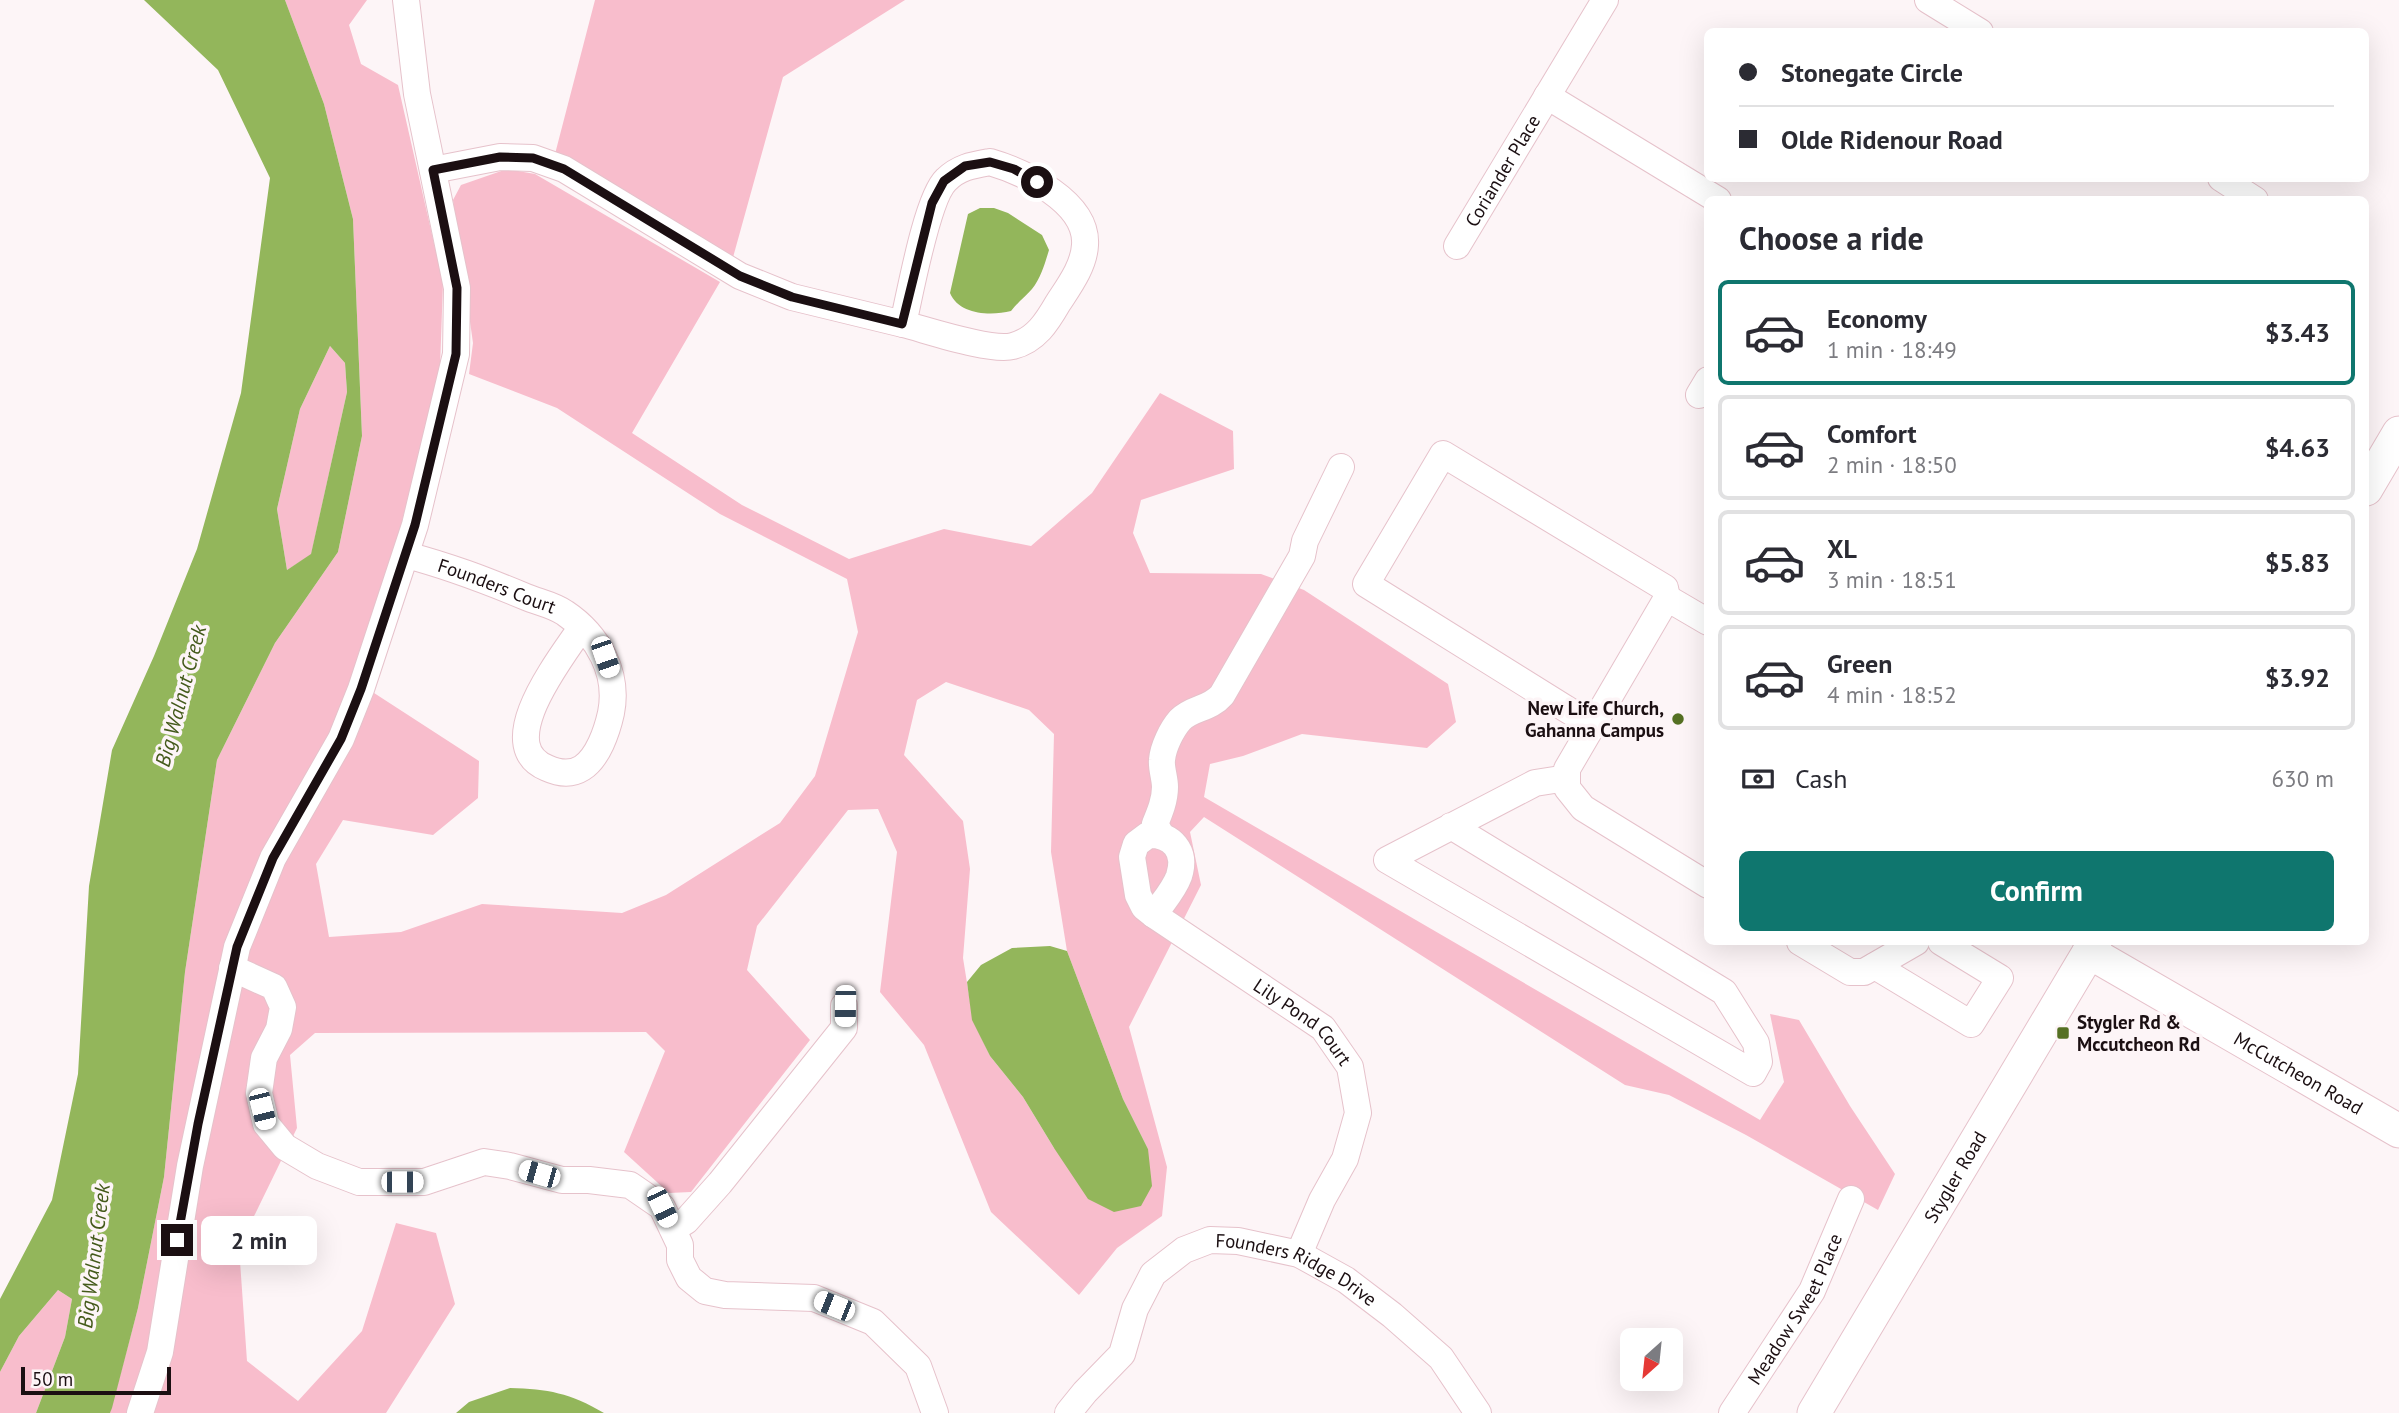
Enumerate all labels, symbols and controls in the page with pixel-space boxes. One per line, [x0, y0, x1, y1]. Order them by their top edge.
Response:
text: Stonegate Circle [1781, 56, 1963, 89]
street label: Coriander Place [1459, 110, 1545, 231]
text: Olde Ridenour Road [1781, 123, 2003, 156]
route start [1021, 166, 1053, 198]
text: Choose a ride [1739, 217, 1924, 259]
icon: car [1743, 301, 1806, 364]
text: Economy [1827, 302, 1927, 335]
text: $3.43 [2265, 316, 2330, 349]
text: 1 min · 18:49 [1827, 335, 1957, 364]
icon: car [1743, 416, 1806, 479]
text: Comfort [1827, 417, 1917, 450]
text: $4.63 [2265, 431, 2330, 464]
text: 2 min · 18:50 [1827, 450, 1957, 479]
icon: car [1743, 531, 1806, 594]
text: XL [1827, 532, 1857, 565]
text: $5.83 [2265, 546, 2330, 579]
street label: Founders Court [435, 553, 560, 619]
text: 3 min · 18:51 [1827, 565, 1957, 594]
water label: Big Walnut Creek [149, 621, 213, 769]
car [589, 634, 622, 680]
icon: car [1743, 646, 1806, 709]
text: Green [1827, 647, 1892, 680]
text: $3.92 [2265, 661, 2330, 694]
text: 4 min · 18:52 [1827, 680, 1957, 709]
place label: New Life Church, Gahanna Campus [1525, 696, 1664, 742]
marker: New Life Church, Gahanna Campus [1670, 711, 1686, 727]
icon: cash [1739, 760, 1777, 798]
text: Cash [1795, 762, 1847, 795]
text: 630 m [2272, 764, 2334, 793]
button: Confirm [1739, 851, 2334, 931]
street label: Lily Pond Court [1249, 973, 1357, 1070]
car [835, 985, 856, 1027]
place label: Stygler Rd & Mccutcheon Rd [2077, 1010, 2200, 1056]
marker: Stygler Rd & Mccutcheon Rd [2055, 1025, 2071, 1041]
street label: McCutcheon Road [2230, 1026, 2367, 1120]
car [247, 1086, 278, 1132]
street label: Stygler Road [1918, 1127, 1991, 1227]
car [516, 1158, 563, 1190]
car [382, 1172, 424, 1193]
water label: Big Walnut Creek [71, 1181, 116, 1330]
car [644, 1184, 681, 1230]
callout: 2 min [202, 1216, 317, 1264]
route end [161, 1224, 193, 1256]
text: 2 min [231, 1226, 287, 1255]
street label: Founders Ridge Drive [1215, 1228, 1382, 1311]
street label: Meadow Sweet Place [1742, 1230, 1847, 1389]
car [811, 1288, 858, 1324]
north arrow [1620, 1328, 1684, 1391]
map controls [1620, 1328, 1683, 1391]
scale bar [21, 1364, 172, 1396]
text: 50 m [32, 1367, 73, 1391]

